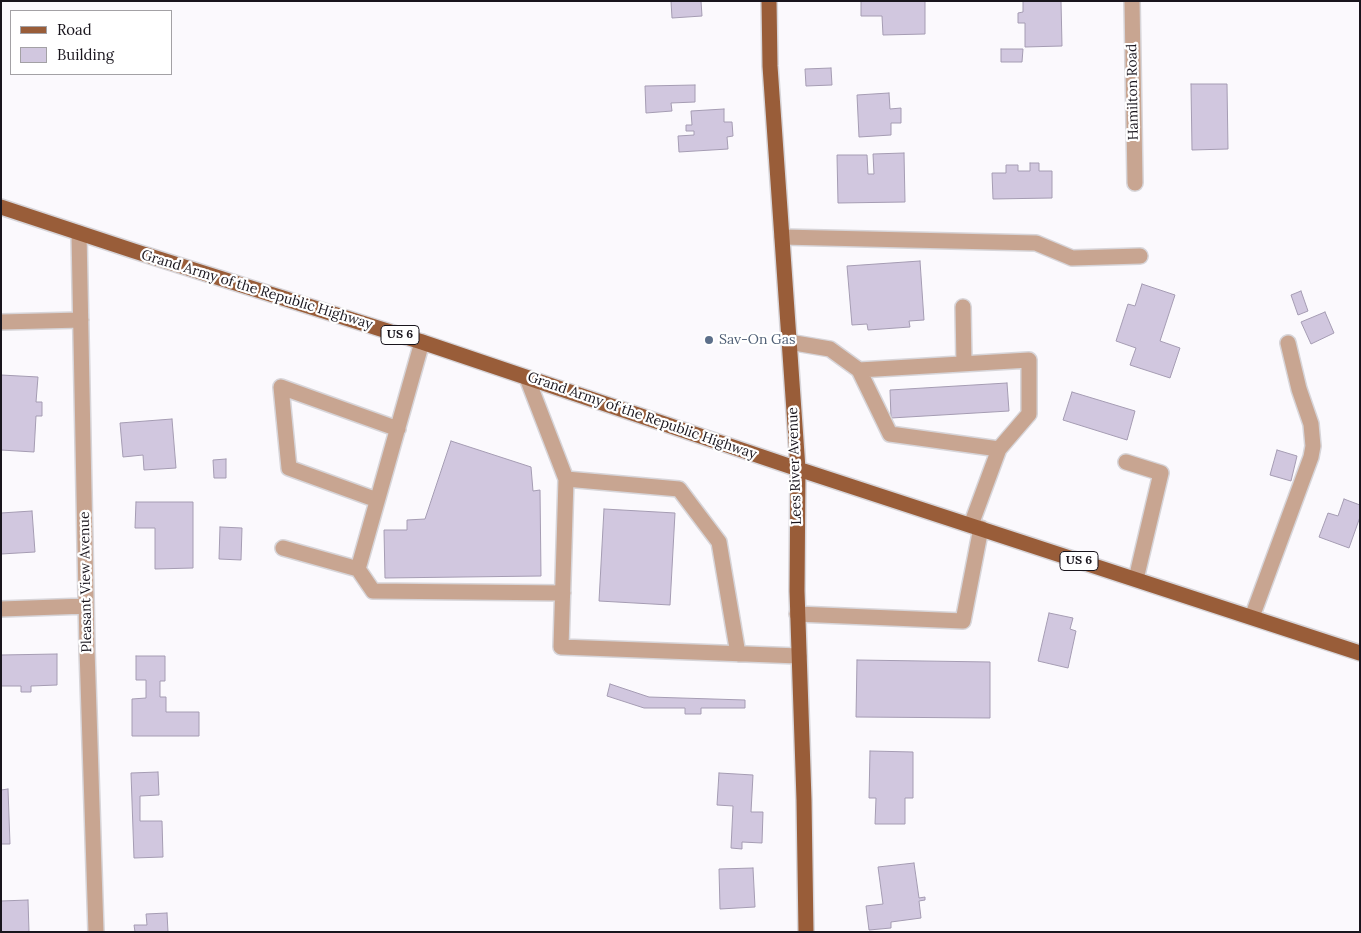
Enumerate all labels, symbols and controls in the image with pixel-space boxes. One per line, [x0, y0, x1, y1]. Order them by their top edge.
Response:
legend [10, 10, 172, 75]
text: Road [57, 20, 92, 39]
street label: Hamilton Road [1124, 44, 1142, 140]
text: Building [57, 45, 114, 64]
street label: Grand Army of the Republic Highway [139, 247, 375, 333]
road number: US 6 [381, 326, 419, 344]
place label: Sav-On Gas [719, 332, 795, 348]
marker: Sav-On Gas [703, 334, 715, 346]
street label: Grand Army of the Republic Highway [525, 369, 759, 463]
street label: Lees River Avenue [785, 407, 805, 525]
street label: Pleasant View Avenue [76, 511, 96, 653]
road number: US 6 [1060, 552, 1098, 570]

